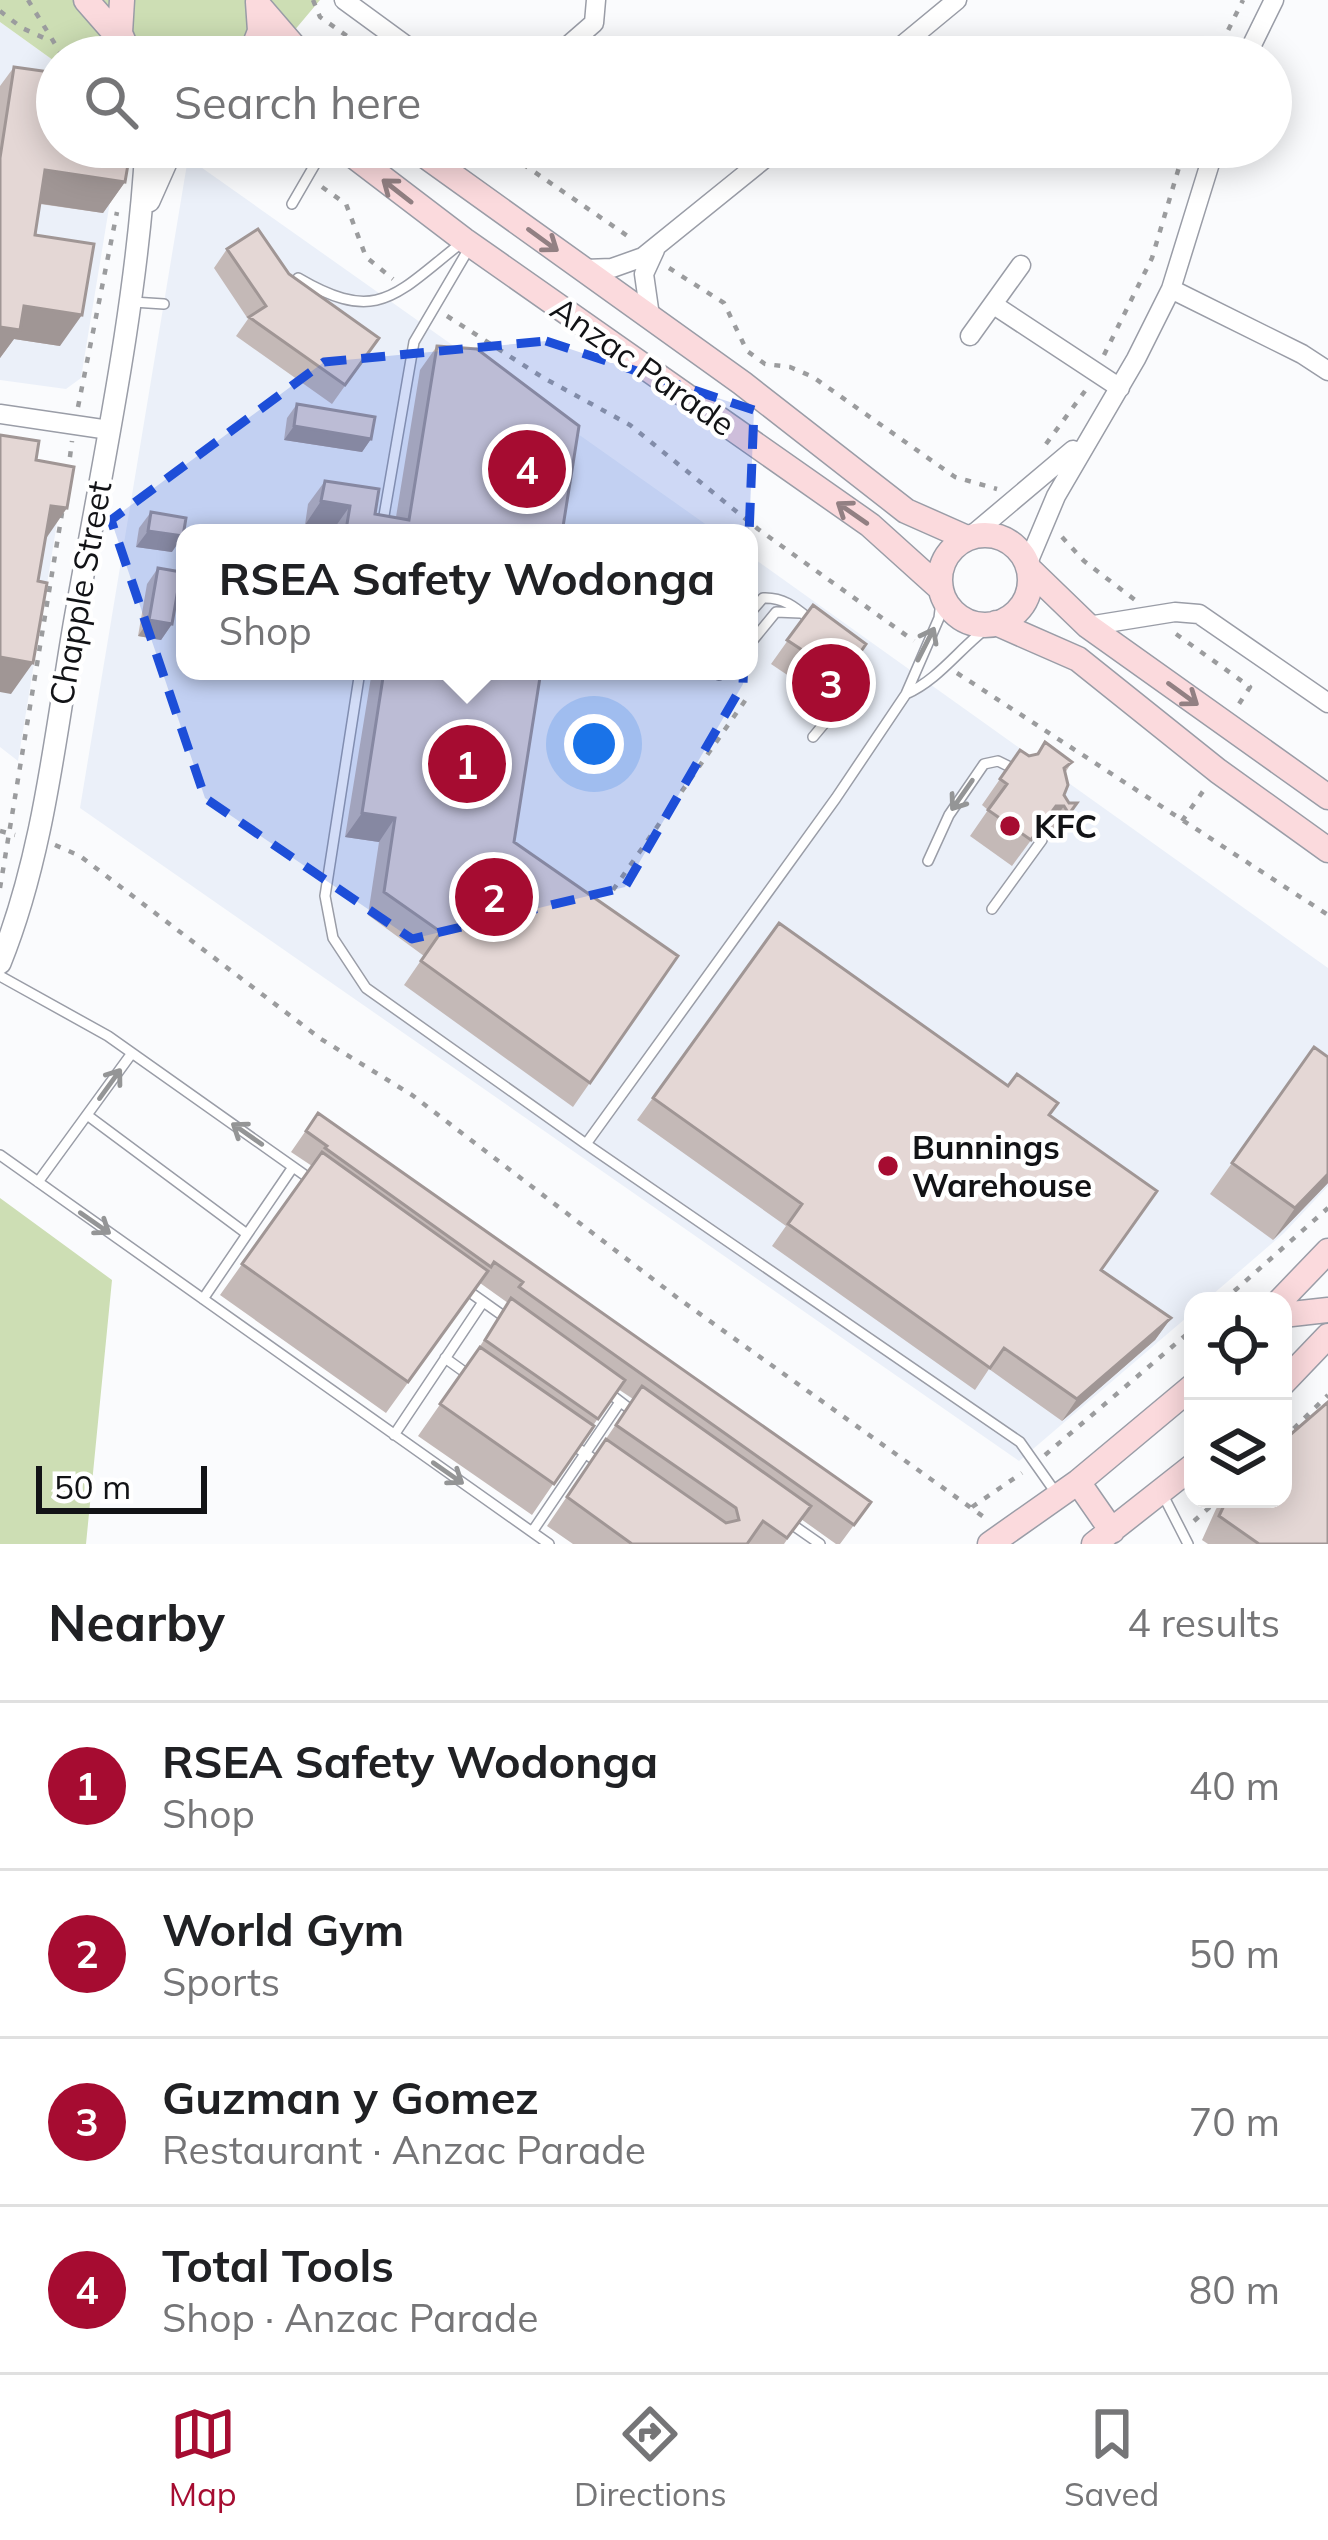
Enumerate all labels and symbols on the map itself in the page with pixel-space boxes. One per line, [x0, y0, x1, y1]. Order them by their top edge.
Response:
one-way arrow [381, 178, 413, 205]
one-way arrow [526, 226, 559, 252]
street label: Anzac Parade [543, 287, 743, 444]
pin: 4 [488, 424, 566, 514]
street label: Chapple Street [40, 478, 119, 708]
one-way arrow [836, 501, 869, 526]
one-way arrow [916, 627, 939, 662]
pin: 3 [792, 638, 870, 728]
one-way arrow [1166, 681, 1199, 707]
your location [564, 714, 624, 774]
pin: 1 [428, 719, 506, 809]
one-way arrow [950, 778, 975, 811]
place label: KFC [1034, 805, 1097, 846]
marker: KFC [997, 813, 1023, 839]
pin: 2 [455, 852, 533, 942]
one-way arrow [96, 1068, 122, 1101]
one-way arrow [231, 1122, 264, 1147]
place label: Bunnings Warehouse [912, 1126, 1092, 1205]
marker: Bunnings Warehouse [875, 1153, 901, 1179]
one-way arrow [78, 1210, 112, 1235]
scale bar [36, 1460, 207, 1513]
one-way arrow [431, 1460, 464, 1485]

